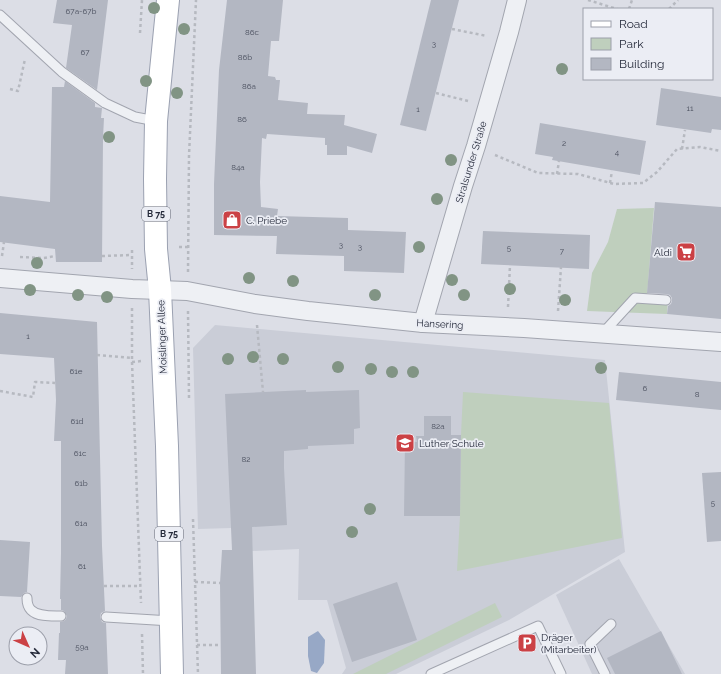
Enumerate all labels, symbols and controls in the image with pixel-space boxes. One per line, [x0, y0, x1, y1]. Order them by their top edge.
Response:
house number: 67a-67b [66, 6, 96, 16]
legend [583, 8, 713, 80]
text: Road [619, 17, 648, 31]
house number: 86c [245, 27, 260, 37]
text: Park [619, 37, 644, 51]
house number: 3 [432, 39, 436, 49]
house number: 67 [80, 47, 90, 57]
house number: 86b [238, 52, 252, 62]
text: Building [619, 57, 665, 71]
house number: 86a [242, 81, 256, 91]
house number: 11 [687, 103, 694, 113]
house number: 1 [416, 104, 420, 114]
house number: 86 [237, 114, 247, 124]
street label: Stralsunder Straße [453, 120, 489, 204]
house number: 2 [562, 138, 566, 148]
house number: 4 [615, 147, 620, 157]
house number: 84a [231, 162, 245, 172]
road number: B 75 [142, 207, 170, 221]
shop icon: C. Priebe [221, 209, 243, 231]
place label: C. Priebe [246, 215, 287, 226]
house number: 3 [339, 240, 343, 250]
supermarket icon: Aldi [675, 241, 697, 263]
house number: 3 [358, 242, 362, 252]
house number: 5 [507, 243, 512, 253]
house number: 7 [560, 246, 565, 256]
place label: Aldi [654, 247, 672, 258]
street label: Moislinger Allee [155, 300, 169, 374]
street label: Hansering [416, 317, 464, 331]
house number: 1 [26, 331, 30, 341]
house number: 61e [70, 366, 83, 376]
house number: 6 [643, 383, 648, 393]
house number: 8 [695, 389, 700, 399]
house number: 61d [70, 416, 84, 426]
house number: 82a [431, 421, 445, 431]
school or university icon: Luther Schule [394, 432, 416, 454]
place label: Luther Schule [419, 438, 484, 449]
house number: 61c [74, 448, 87, 458]
house number: 82 [242, 454, 250, 464]
house number: 61b [74, 478, 88, 488]
house number: 5 [711, 498, 716, 508]
house number: 61a [75, 518, 87, 528]
road number: B 75 [155, 527, 183, 541]
house number: 61 [78, 561, 87, 571]
north arrow [8, 626, 48, 666]
parking icon: Dräger (Mitarbeiter) [516, 632, 538, 654]
place label: Dräger (Mitarbeiter) [541, 632, 597, 655]
house number: 59a [75, 642, 89, 652]
text: N [27, 645, 42, 660]

